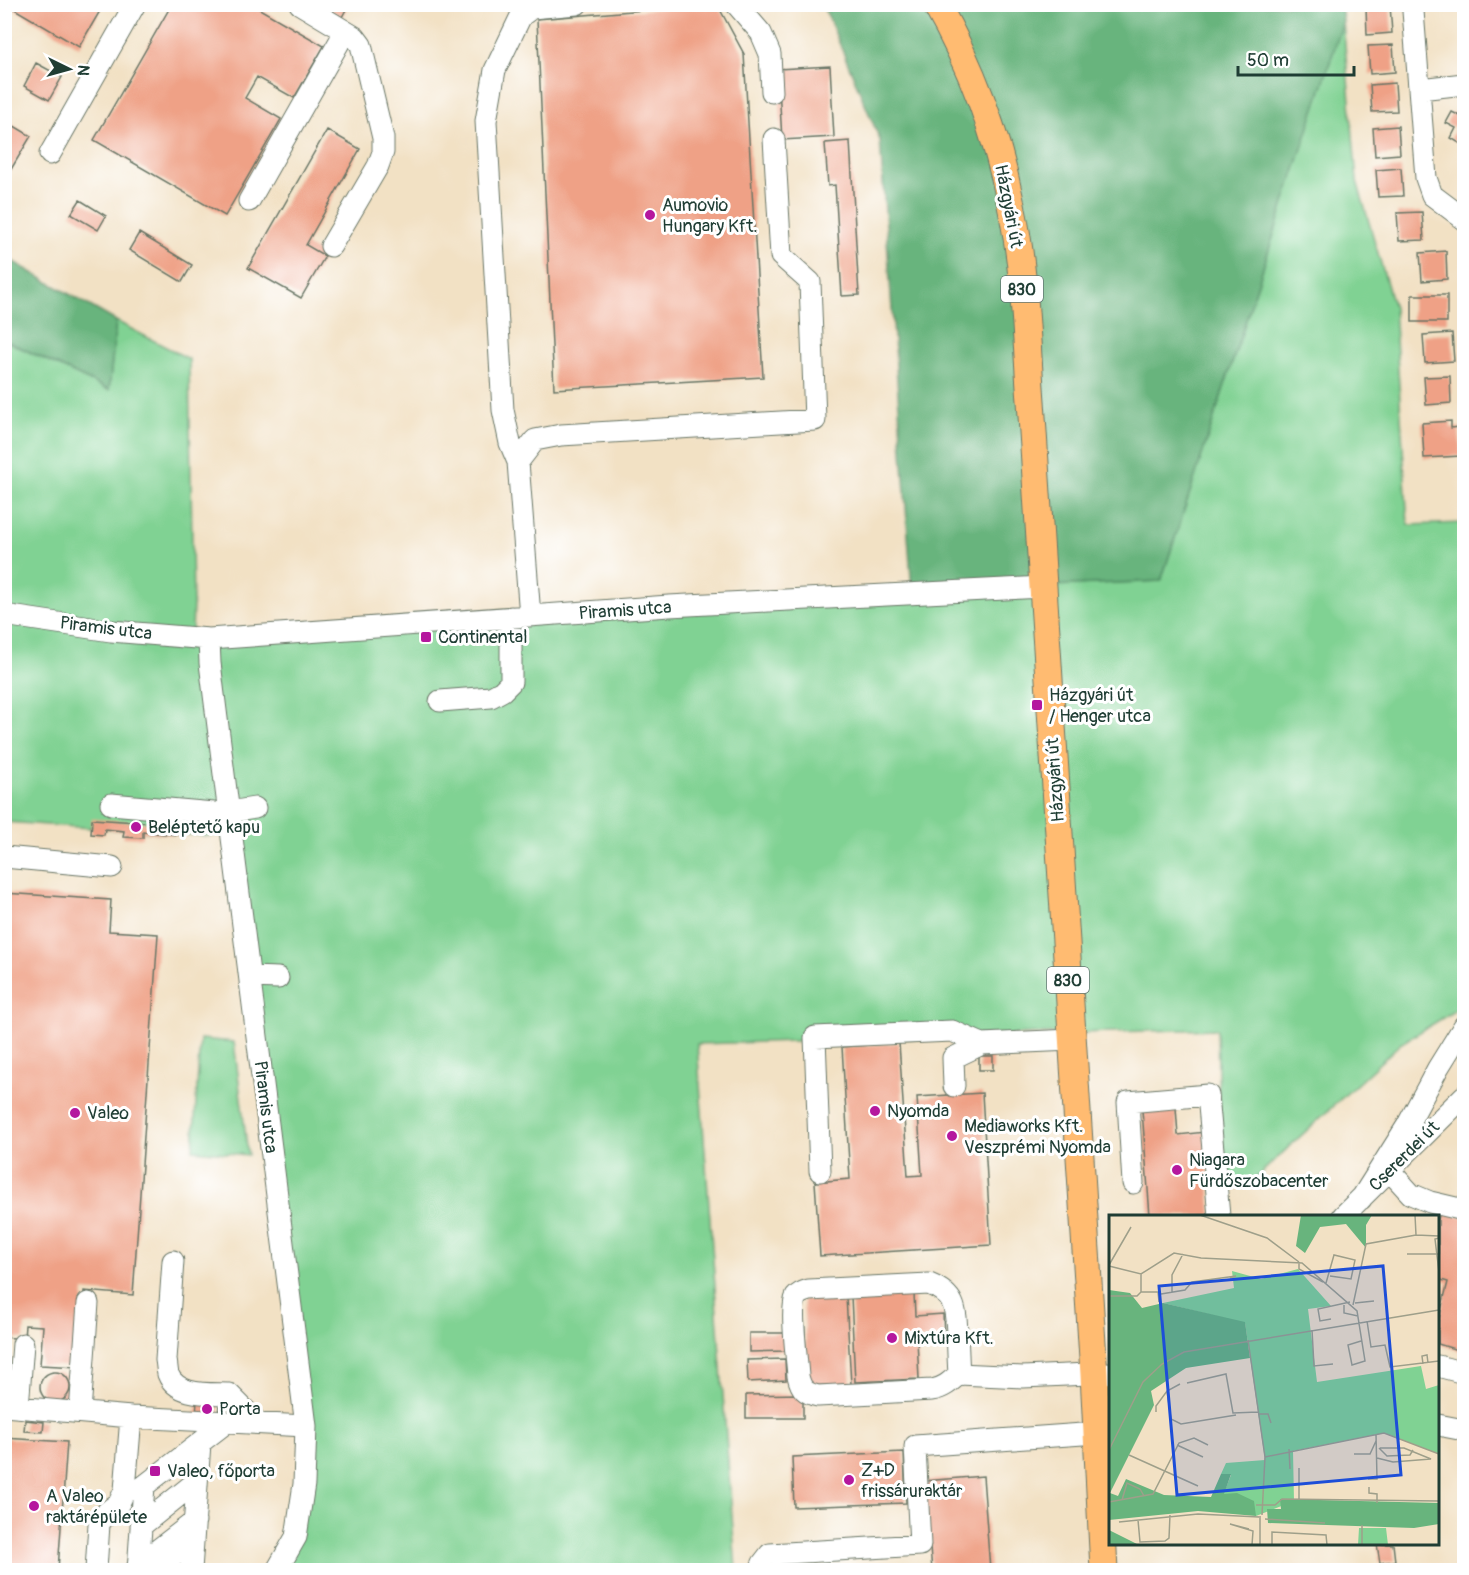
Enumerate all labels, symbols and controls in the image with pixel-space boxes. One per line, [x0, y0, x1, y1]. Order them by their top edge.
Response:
north arrow [39, 39, 99, 99]
scale bar [1238, 39, 1354, 77]
text: 50 m [1247, 49, 1289, 72]
text: N [72, 64, 93, 77]
street label: Házgyári út [989, 162, 1028, 250]
place label: Aumovio Hungary Kft. [662, 194, 757, 238]
marker: Aumovio Hungary Kft. [643, 208, 657, 222]
road number: 830 [1001, 276, 1043, 302]
street label: Piramis utca [578, 596, 672, 625]
street label: Piramis utca [58, 611, 153, 646]
place label: Continental [438, 626, 528, 649]
marker: Continental [419, 630, 433, 644]
place label: Házgyári út / Henger utca [1049, 684, 1151, 728]
marker: Házgyári út / Henger utca [1030, 698, 1044, 712]
street label: Házgyári út [1041, 736, 1070, 823]
place label: Beléptető kapu [148, 816, 260, 839]
marker: Beléptető kapu [129, 820, 143, 834]
road number: 830 [1047, 967, 1089, 993]
street label: Piramis utca [248, 1060, 283, 1155]
place label: Nyomda [887, 1100, 949, 1123]
place label: Valeo [87, 1102, 129, 1125]
marker: Nyomda [868, 1104, 882, 1118]
marker: Valeo [68, 1106, 82, 1120]
place label: Mediaworks Kft. Veszprémi Nyomda [964, 1115, 1111, 1159]
street label: Csererdei út [1364, 1116, 1445, 1197]
marker: Mediaworks Kft. Veszprémi Nyomda [945, 1129, 959, 1143]
place label: Niagara Fürdőszobacenter [1189, 1149, 1329, 1193]
marker: Niagara Fürdőszobacenter [1170, 1163, 1184, 1177]
inset map [1109, 1215, 1439, 1545]
place label: Mixtúra Kft. [904, 1327, 994, 1350]
marker: Mixtúra Kft. [885, 1331, 899, 1345]
place label: Porta [219, 1398, 261, 1421]
marker: Porta [200, 1402, 214, 1416]
place label: Z+D frissáruraktár [861, 1459, 963, 1503]
place label: Valeo, főporta [167, 1460, 275, 1483]
marker: Valeo, főporta [148, 1464, 162, 1478]
marker: Z+D frissáruraktár [842, 1473, 856, 1487]
place label: A Valeo raktárépülete [46, 1485, 147, 1529]
marker: A Valeo raktárépülete [27, 1499, 41, 1513]

